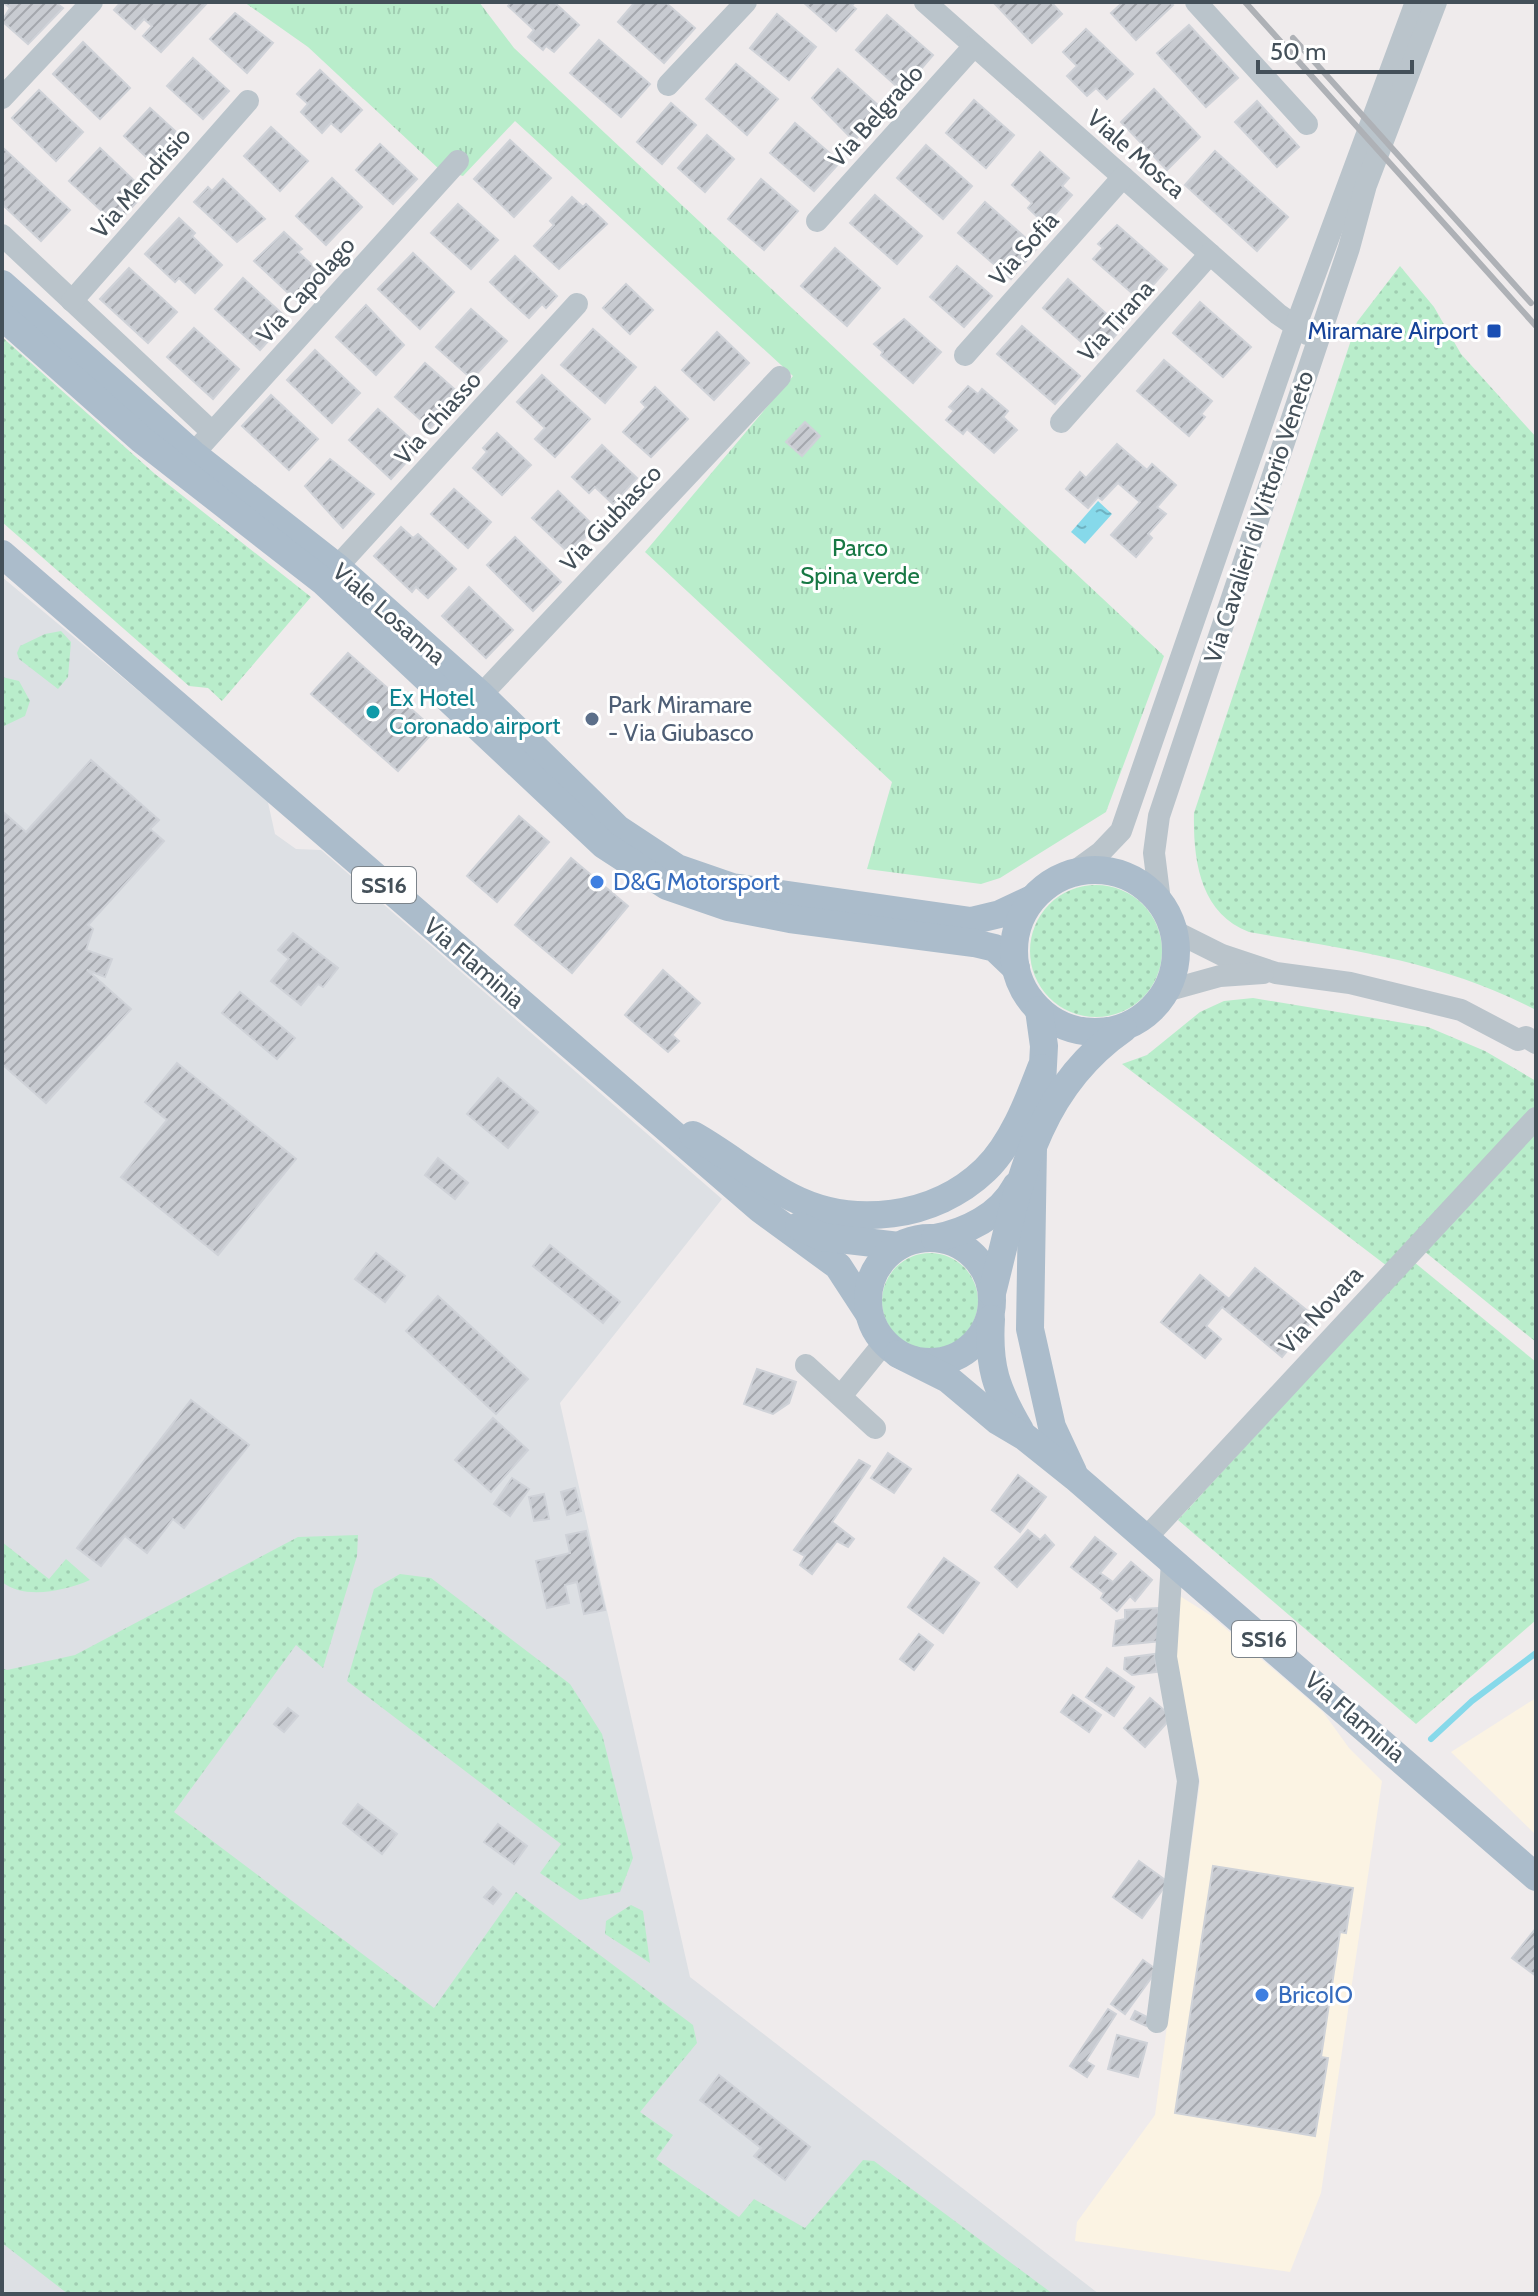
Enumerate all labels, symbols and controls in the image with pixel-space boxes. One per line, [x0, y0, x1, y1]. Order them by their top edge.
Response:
scale bar [1258, 24, 1412, 74]
text: 50 m [1270, 37, 1326, 66]
street label: Via Belgrado [822, 59, 929, 173]
street label: Viale Mosca [1081, 103, 1192, 204]
street label: Via Mendrisio [85, 122, 196, 244]
street label: Via Sofia [983, 205, 1065, 292]
street label: Via Capolago [250, 231, 361, 349]
street label: Via Tirana [1072, 274, 1160, 367]
place label: Miramare Airport [1308, 316, 1478, 345]
marker: Miramare Airport [1485, 322, 1503, 340]
street label: Via Chiasso [388, 365, 487, 470]
street label: Via Cavalieri di Vittorio Veneto [1198, 367, 1320, 667]
street label: Via Giubiasco [554, 458, 667, 577]
park label: Parco Spina verde [800, 533, 920, 590]
street label: Viale Losanna [327, 557, 452, 671]
place label: Ex Hotel Coronado airport [389, 683, 560, 740]
place label: Park Miramare - Via Giubasco [608, 690, 754, 747]
marker: Ex Hotel Coronado airport [364, 703, 382, 721]
marker: Park Miramare - Via Giubasco [583, 710, 601, 728]
road number: SS16 [352, 867, 416, 903]
place label: D&G Motorsport [613, 867, 780, 896]
marker: D&G Motorsport [588, 873, 606, 891]
street label: Via Flaminia [418, 911, 531, 1014]
street label: Via Novara [1273, 1259, 1369, 1360]
road number: SS16 [1232, 1621, 1296, 1657]
street label: Via Flaminia [1299, 1665, 1412, 1768]
place label: BricoIO [1278, 1980, 1353, 2009]
marker: BricoIO [1253, 1986, 1271, 2004]

